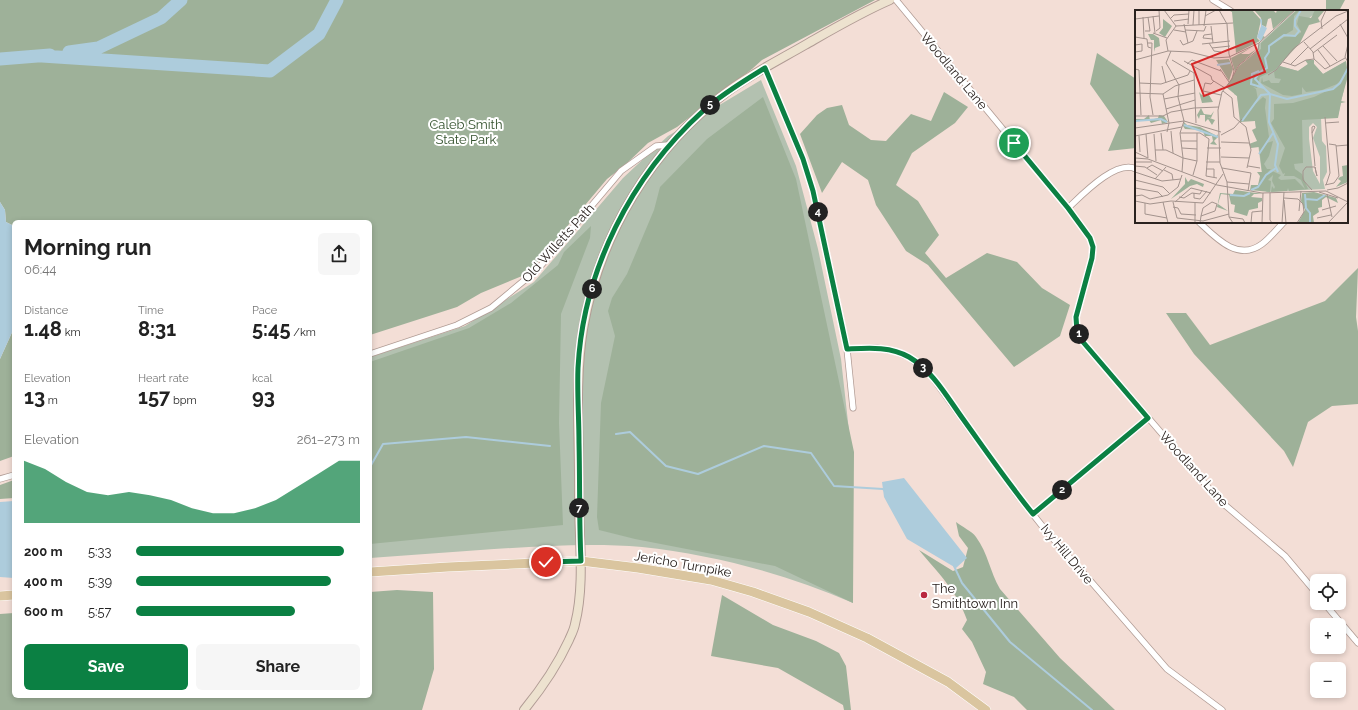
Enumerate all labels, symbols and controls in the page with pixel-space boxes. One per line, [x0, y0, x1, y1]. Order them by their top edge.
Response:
inset map [1135, 10, 1348, 223]
street label: Woodland Lane [917, 29, 991, 113]
pin: 5 [700, 95, 720, 115]
text: 5 [707, 98, 713, 111]
park label: Caleb Smith State Park [429, 117, 503, 147]
pin [997, 126, 1031, 160]
icon: arrive [1003, 132, 1025, 154]
street label: Old Willetts Path [519, 201, 597, 285]
pin: 4 [808, 202, 828, 222]
text: 4 [815, 205, 821, 218]
button: share [318, 233, 360, 275]
text: Morning run [24, 234, 152, 260]
text: 06:44 [24, 262, 56, 277]
pin: 6 [582, 279, 602, 299]
text: 6 [589, 282, 595, 295]
text: Distance [24, 304, 68, 317]
text: Time [138, 304, 164, 317]
text: Pace [252, 304, 277, 317]
text: 1.48 [24, 317, 62, 341]
text: 8:31 [138, 317, 176, 341]
text: 5:45 [252, 317, 291, 341]
pin: 1 [1069, 324, 1089, 344]
text: km [62, 326, 81, 339]
text: /km [291, 326, 316, 339]
text: 1 [1076, 327, 1082, 340]
pin: 3 [913, 358, 933, 378]
text: 3 [920, 361, 926, 374]
text: Elevation [24, 372, 71, 385]
text: Heart rate [138, 372, 189, 385]
text: kcal [252, 372, 273, 385]
text: 13 [24, 385, 45, 409]
text: 157 [138, 385, 170, 409]
text: 93 [252, 385, 275, 409]
text: m [45, 394, 58, 407]
text: bpm [170, 394, 197, 407]
street label: Woodland Lane [1156, 428, 1232, 510]
text: Elevation [24, 432, 79, 447]
text: 261–273 m [297, 432, 360, 447]
pin: 2 [1052, 480, 1072, 500]
text: 2 [1059, 483, 1065, 496]
pin: 7 [569, 498, 589, 518]
text: 7 [576, 501, 582, 514]
street label: Ivy Hill Drive [1038, 521, 1097, 587]
text: 200 m [24, 544, 63, 559]
text: 5:33 [88, 544, 111, 559]
pin [529, 545, 563, 579]
street label: Jericho Turnpike [633, 548, 733, 580]
icon: check [535, 551, 557, 573]
text: 400 m [24, 574, 63, 589]
text: 5:39 [88, 574, 112, 589]
map controls [1310, 574, 1346, 698]
button: locate [1310, 574, 1346, 610]
place label: The Smithtown Inn [932, 581, 1018, 611]
marker: The Smithtown Inn [919, 590, 929, 600]
text: 600 m [24, 604, 63, 619]
text: 5:57 [88, 604, 112, 619]
button: + [1310, 618, 1346, 654]
button: Save [24, 644, 188, 690]
button: Share [196, 644, 360, 690]
button: − [1310, 662, 1346, 698]

